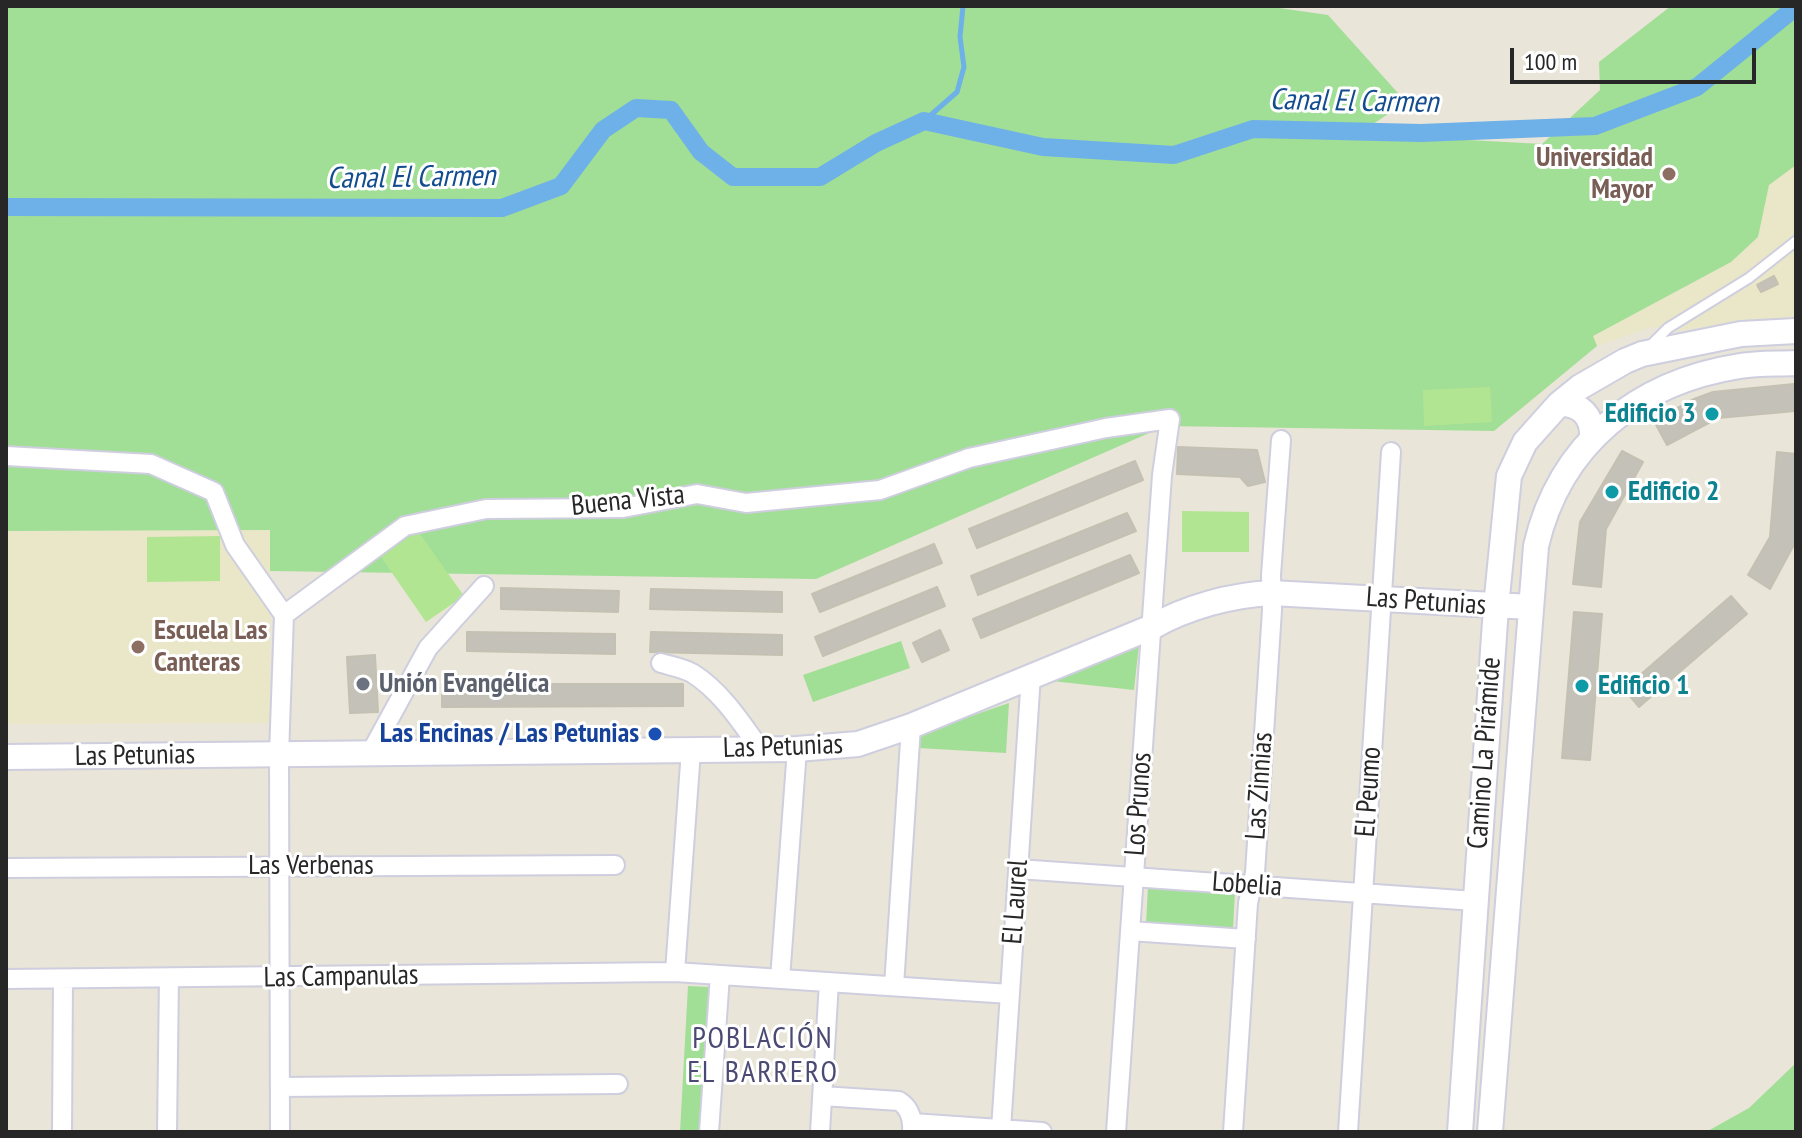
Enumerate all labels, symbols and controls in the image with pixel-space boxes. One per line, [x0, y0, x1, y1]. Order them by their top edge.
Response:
scale bar [1514, 32, 1760, 82]
text: 100 m [1524, 46, 1577, 77]
water label: Canal El Carmen [1269, 83, 1439, 121]
place label: Universidad Mayor [1536, 141, 1653, 207]
water label: Canal El Carmen [326, 159, 496, 197]
marker: Universidad Mayor [1660, 165, 1678, 183]
place label: Edificio 3 [1605, 397, 1696, 431]
marker: Edificio 3 [1703, 405, 1721, 423]
place label: Edificio 2 [1628, 475, 1719, 509]
street label: Buena Vista [570, 478, 686, 524]
marker: Edificio 2 [1603, 483, 1621, 501]
street label: Las Petunias [1365, 581, 1487, 623]
place label: Escuela Las Canteras [154, 614, 267, 680]
marker: Escuela Las Canteras [129, 638, 147, 656]
street label: Camino La Pirámide [1462, 656, 1508, 850]
place label: Unión Evangélica [379, 667, 549, 701]
place label: Edificio 1 [1598, 669, 1689, 703]
marker: Unión Evangélica [354, 675, 372, 693]
marker: Edificio 1 [1573, 677, 1591, 695]
place label: Las Encinas / Las Petunias [380, 717, 639, 751]
marker: Las Encinas / Las Petunias [646, 725, 664, 743]
street label: Las Petunias [722, 728, 844, 766]
street label: Las Zinnias [1239, 731, 1281, 841]
street label: Las Petunias [75, 738, 195, 774]
street label: El Peumo [1349, 746, 1389, 838]
street label: Los Prunos [1119, 751, 1159, 857]
street label: Las Verbenas [248, 849, 374, 883]
street label: El Laurel [996, 859, 1036, 945]
street label: Lobelia [1211, 866, 1283, 904]
street label: Las Campanulas [263, 959, 419, 995]
district label: POBLACIÓN EL BARRERO [687, 1021, 839, 1092]

